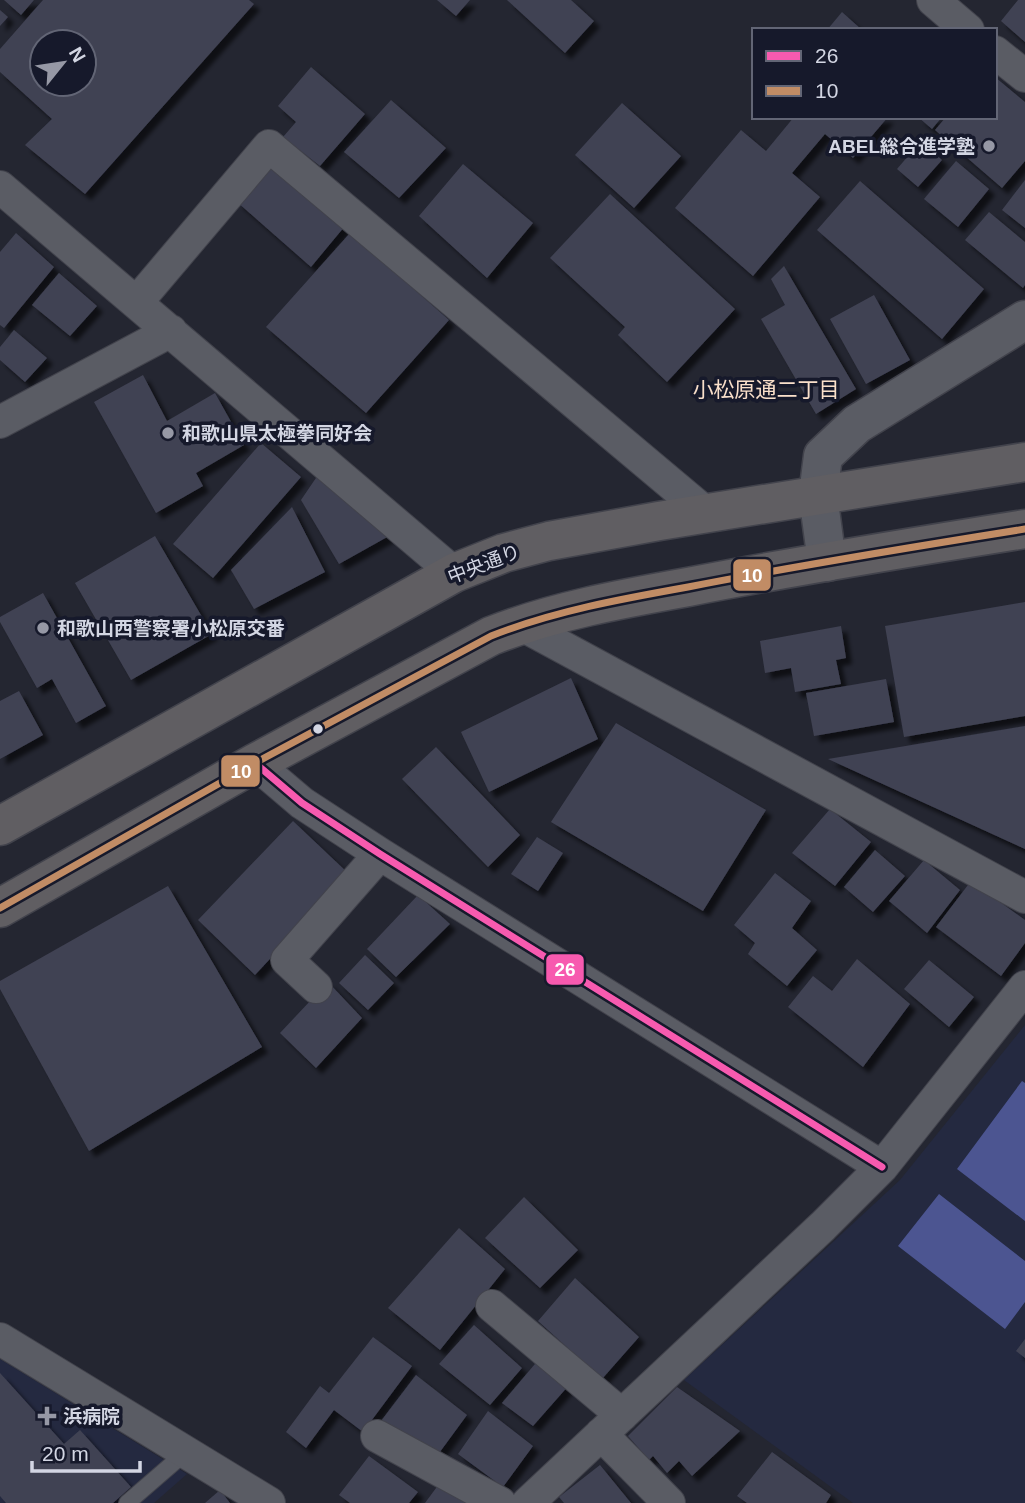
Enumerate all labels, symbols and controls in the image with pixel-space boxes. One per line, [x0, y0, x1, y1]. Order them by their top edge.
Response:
north arrow [28, 28, 98, 98]
legend [752, 28, 997, 119]
text: N [65, 44, 90, 66]
text: 26 [815, 44, 838, 67]
text: 10 [815, 79, 838, 102]
place label: ABEL総合進学塾 [828, 136, 975, 157]
marker: ABEL総合進学塾 [981, 138, 997, 154]
district label: 小松原通二丁目 [693, 378, 840, 401]
place label: 和歌山県太極拳同好会 [182, 423, 372, 444]
marker: 和歌山県太極拳同好会 [160, 425, 176, 441]
street label: 中央通り [445, 541, 523, 587]
line badge: 10 [732, 558, 772, 592]
text: 10 [741, 565, 763, 586]
place label: 和歌山西警察署小松原交番 [57, 618, 285, 639]
marker: 和歌山西警察署小松原交番 [35, 620, 51, 636]
unlabelled marker [311, 722, 325, 736]
line badge: 10 [220, 754, 261, 788]
text: 10 [230, 761, 252, 782]
line badge: 26 [545, 953, 585, 986]
text: 26 [554, 959, 576, 980]
marker: 浜病院 [37, 1406, 57, 1426]
place label: 浜病院 [63, 1406, 120, 1427]
scale bar [32, 1430, 140, 1474]
text: 20 m [42, 1442, 89, 1465]

